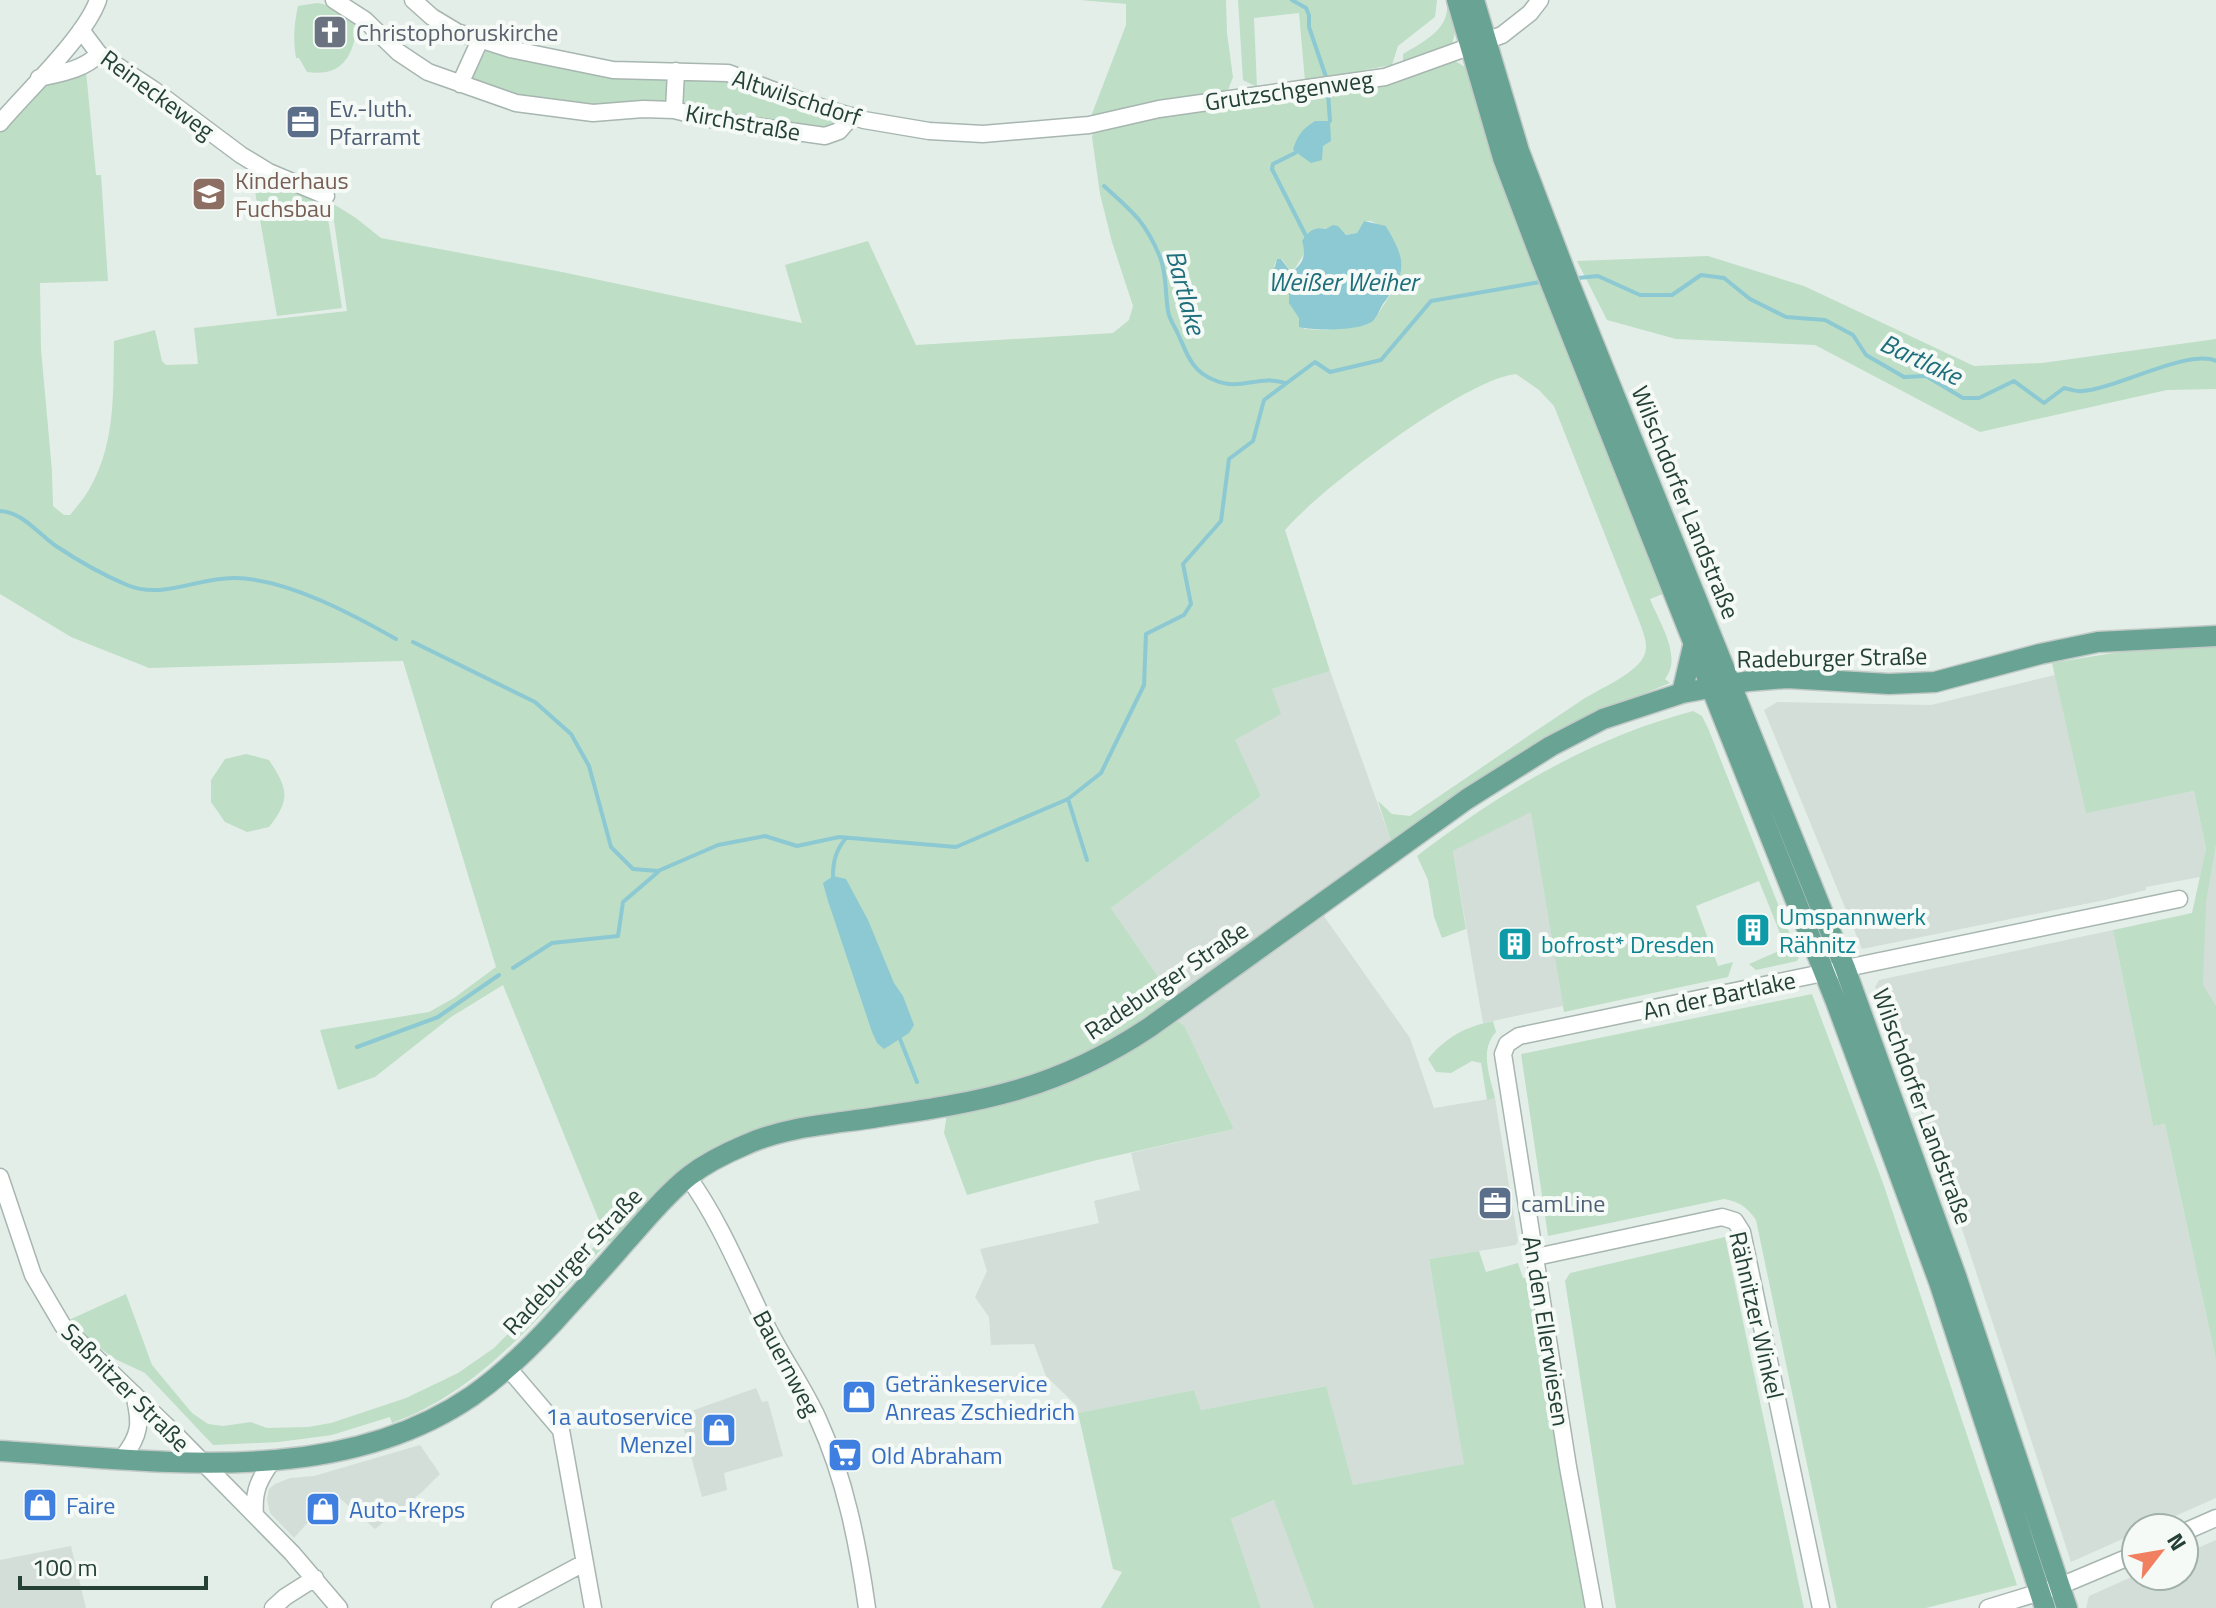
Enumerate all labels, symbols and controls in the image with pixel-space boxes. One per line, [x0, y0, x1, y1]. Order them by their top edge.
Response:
church icon: Christophoruskirche [311, 13, 349, 51]
place label: Christophoruskirche [356, 14, 558, 50]
street label: Reineckeweg [94, 40, 222, 148]
street label: Altwilschdorf [728, 59, 866, 135]
street label: Grutzschgenweg [1203, 60, 1375, 120]
place label: Ev.-luth. Pfarramt [329, 90, 421, 154]
street label: Kirchstraße [683, 94, 803, 150]
office icon: Ev.-luth. Pfarramt [284, 103, 322, 141]
place label: Kinderhaus Fuchsbau [235, 162, 349, 226]
school or university icon: Kinderhaus Fuchsbau [190, 175, 228, 213]
water label: Bartlake [1156, 245, 1217, 341]
water label: Weißer Weiher [1268, 262, 1421, 301]
water label: Bartlake [1874, 323, 1970, 396]
street label: Wilschdorfer Landstraße [1623, 380, 1749, 624]
street label: Radeburger Straße [1736, 637, 1928, 677]
place label: Umspannwerk Rähnitz [1779, 898, 1927, 962]
building icon: Umspannwerk Rähnitz [1734, 911, 1772, 949]
street label: Radeburger Straße [1077, 912, 1255, 1048]
building icon: bofrost* Dresden [1496, 925, 1534, 963]
place label: bofrost* Dresden [1541, 926, 1714, 962]
street label: An der Bartlake [1639, 961, 1799, 1029]
street label: Wilschdorfer Landstraße [1864, 983, 1982, 1229]
street label: Radeburger Straße [494, 1179, 650, 1343]
office icon: camLine [1476, 1184, 1514, 1222]
place label: camLine [1521, 1185, 1605, 1221]
street label: Rähnitzer Winkel [1720, 1228, 1794, 1402]
street label: An den Ellerwiesen [1514, 1233, 1580, 1429]
street label: Bauernweg [744, 1304, 830, 1422]
street label: Saßnitzer Straße [53, 1314, 199, 1460]
place label: Getränkeservice Anreas Zschiedrich [885, 1365, 1075, 1429]
shop icon: Getränkeservice Anreas Zschiedrich [840, 1378, 878, 1416]
place label: 1a autoservice Menzel [546, 1398, 693, 1462]
shop icon: 1a autoservice Menzel [700, 1411, 738, 1449]
supermarket icon: Old Abraham [826, 1436, 864, 1474]
place label: Old Abraham [871, 1437, 1003, 1473]
shop icon: Faire [21, 1486, 59, 1524]
place label: Faire [66, 1487, 115, 1523]
shop icon: Auto-Kreps [304, 1490, 342, 1528]
place label: Auto-Kreps [349, 1491, 465, 1527]
north arrow [2120, 1512, 2200, 1592]
text: N [2159, 1526, 2196, 1557]
scale bar [20, 1540, 206, 1590]
text: 100 m [32, 1549, 98, 1585]

